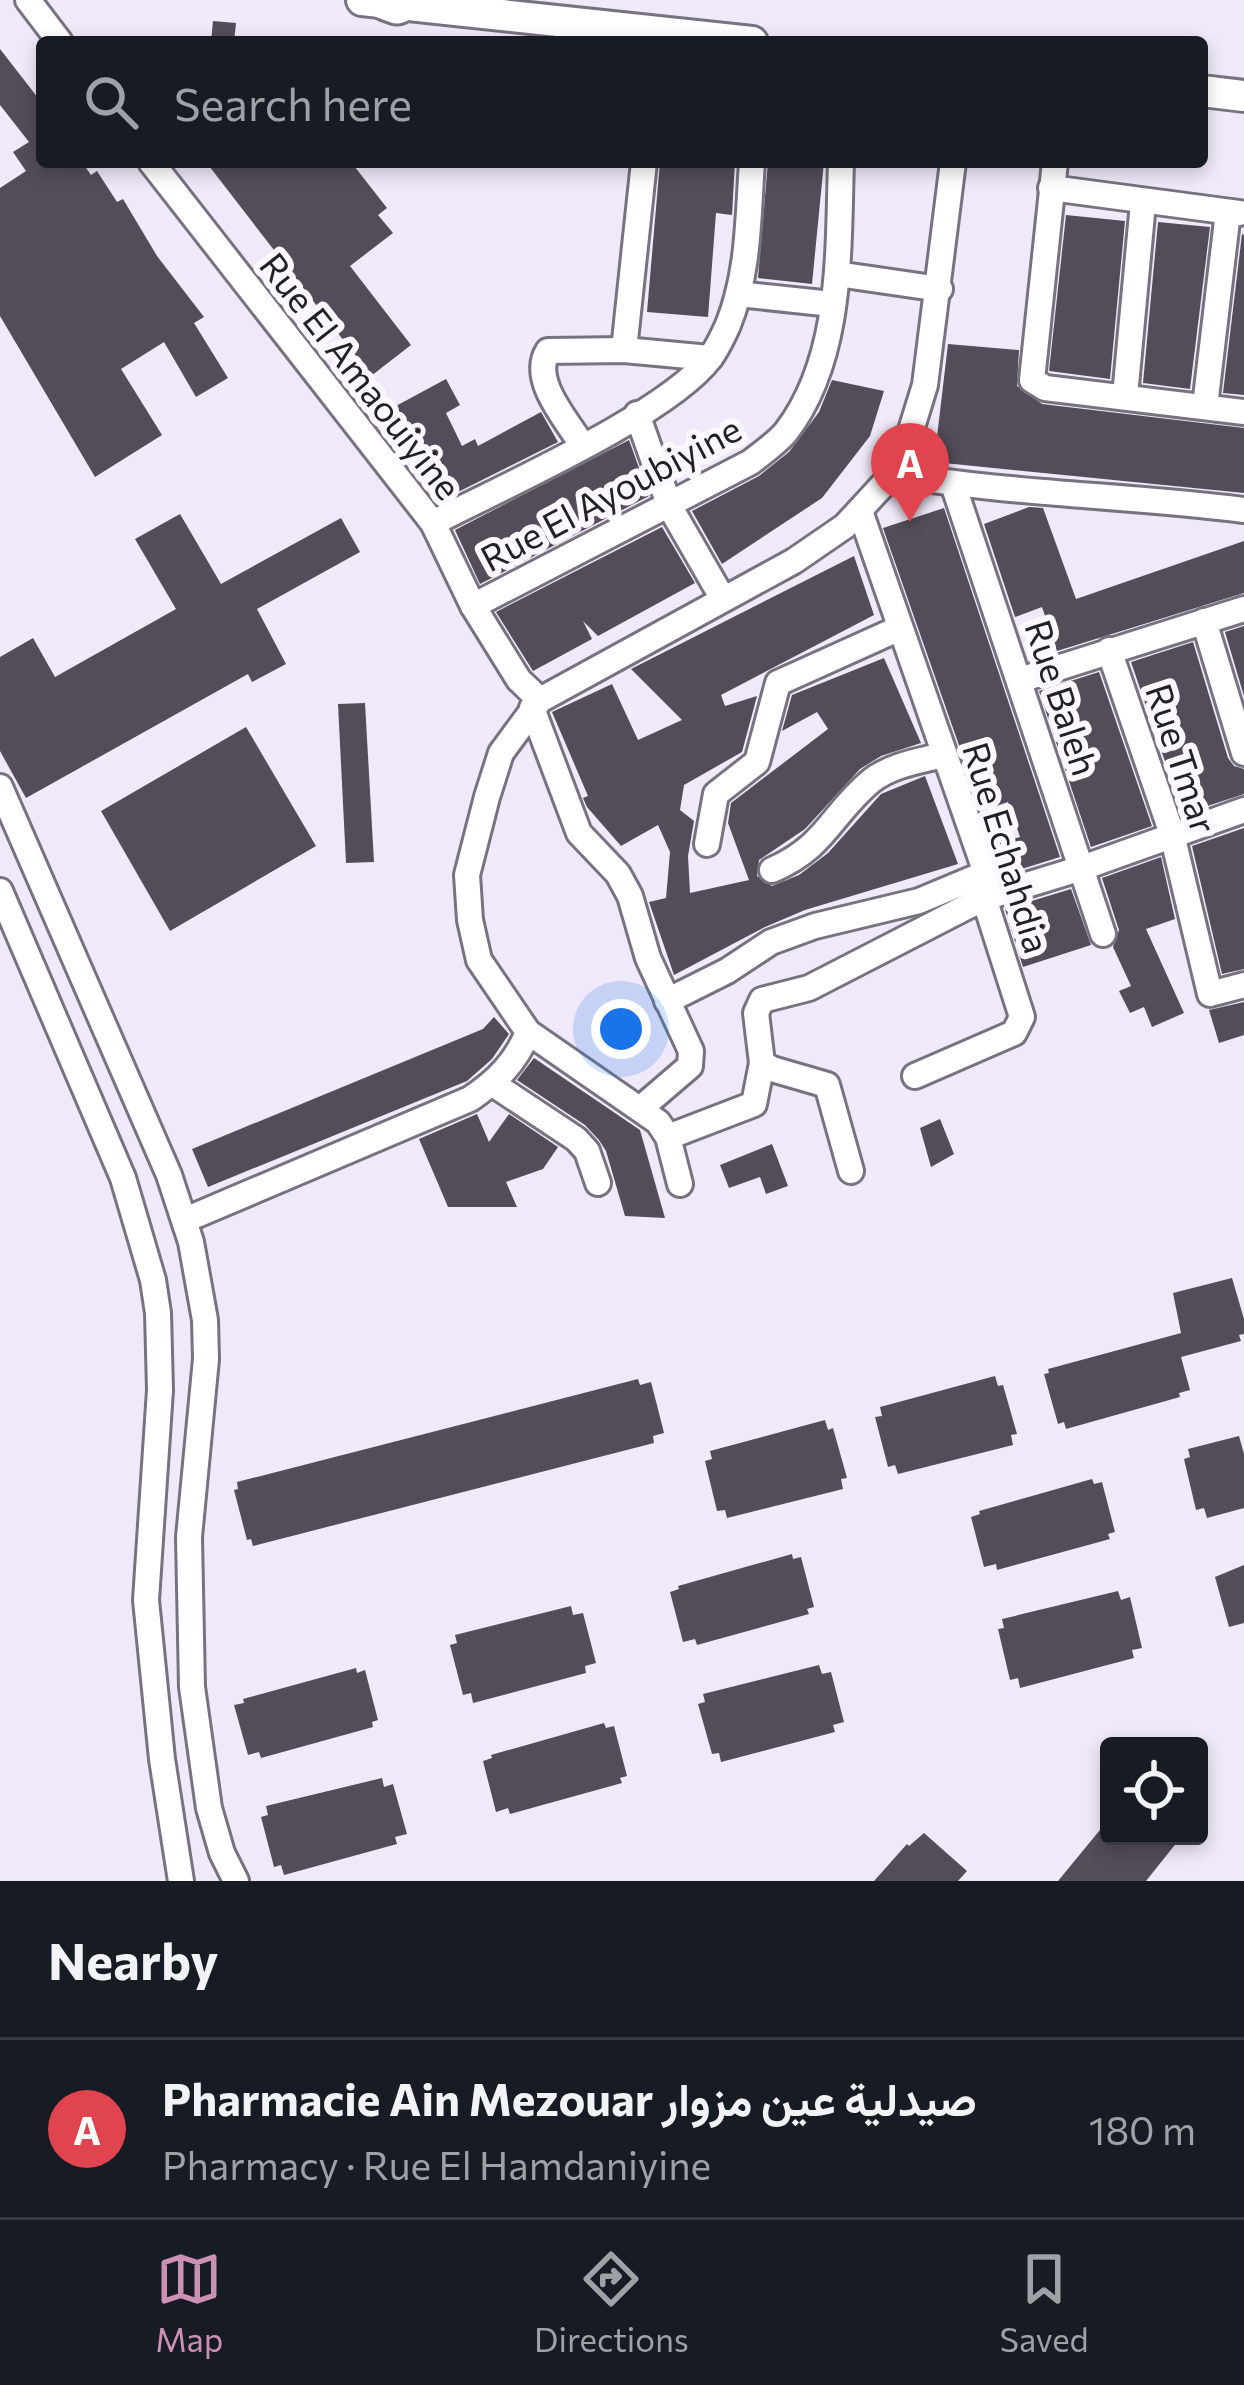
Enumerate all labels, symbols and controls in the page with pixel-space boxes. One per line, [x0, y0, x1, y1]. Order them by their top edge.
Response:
search box [36, 36, 1208, 168]
icon: search [78, 69, 144, 135]
text: Search here [174, 75, 412, 130]
street label: Rue El Amaouiyine [252, 243, 472, 507]
street label: Rue El Ayoubiyine [472, 405, 748, 579]
pin: A [871, 423, 949, 522]
street label: Rue Baleh [1017, 614, 1109, 780]
street label: Rue Tmar [1138, 678, 1228, 838]
street label: Rue Echahdia [955, 736, 1061, 958]
your location [591, 999, 651, 1059]
map controls [1100, 1737, 1208, 1845]
button: locate [1100, 1737, 1208, 1845]
text: Nearby [48, 1928, 218, 1991]
text: Pharmacie Ain Mezouar صيدلية عين مزوار [162, 2070, 977, 2125]
text: A [73, 2105, 101, 2153]
text: 180 m [1089, 2105, 1196, 2153]
text: Pharmacy · Rue El Hamdaniyine [162, 2140, 711, 2188]
tab: Map [155, 2246, 223, 2359]
tab: Directions [534, 2246, 689, 2359]
tab: Saved [1000, 2246, 1089, 2359]

